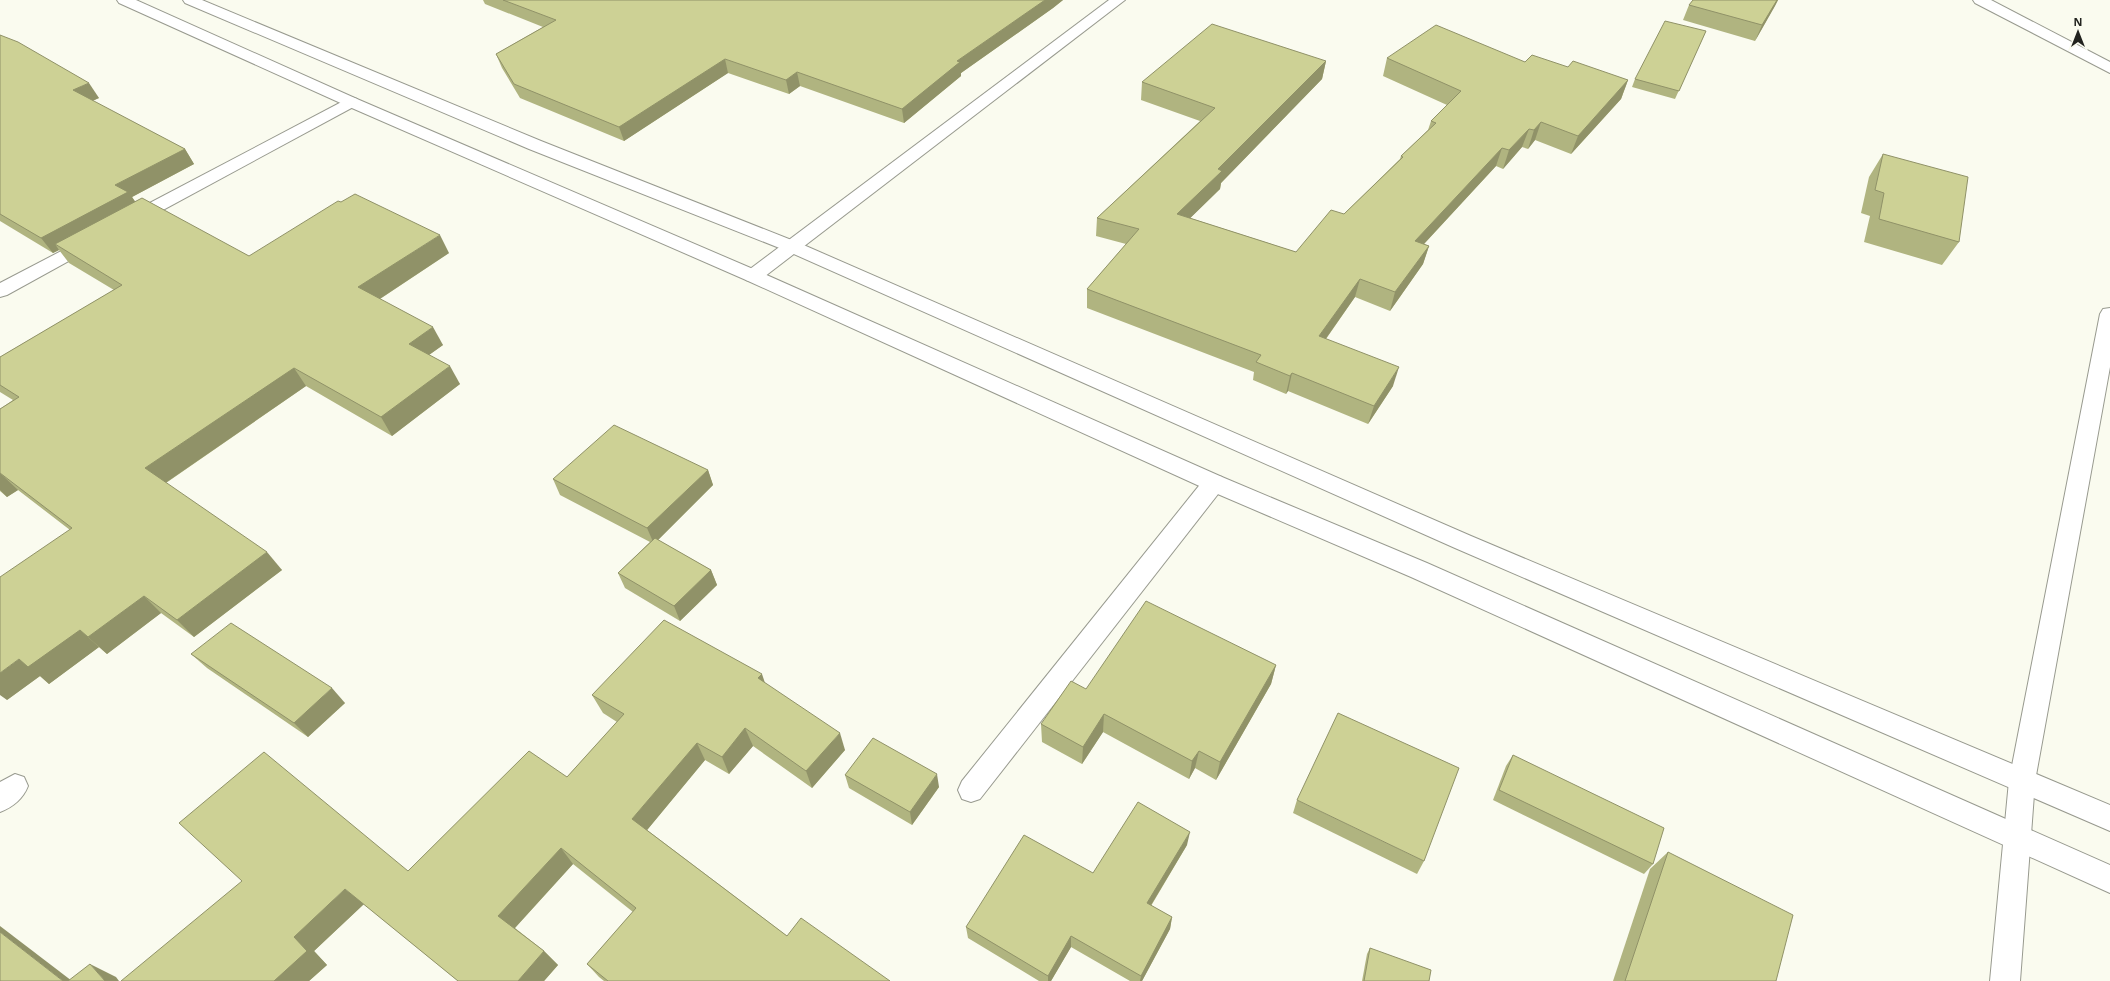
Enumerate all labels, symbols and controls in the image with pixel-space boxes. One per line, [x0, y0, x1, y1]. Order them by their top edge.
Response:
north arrow [2058, 12, 2098, 52]
text: N [2074, 14, 2082, 29]

